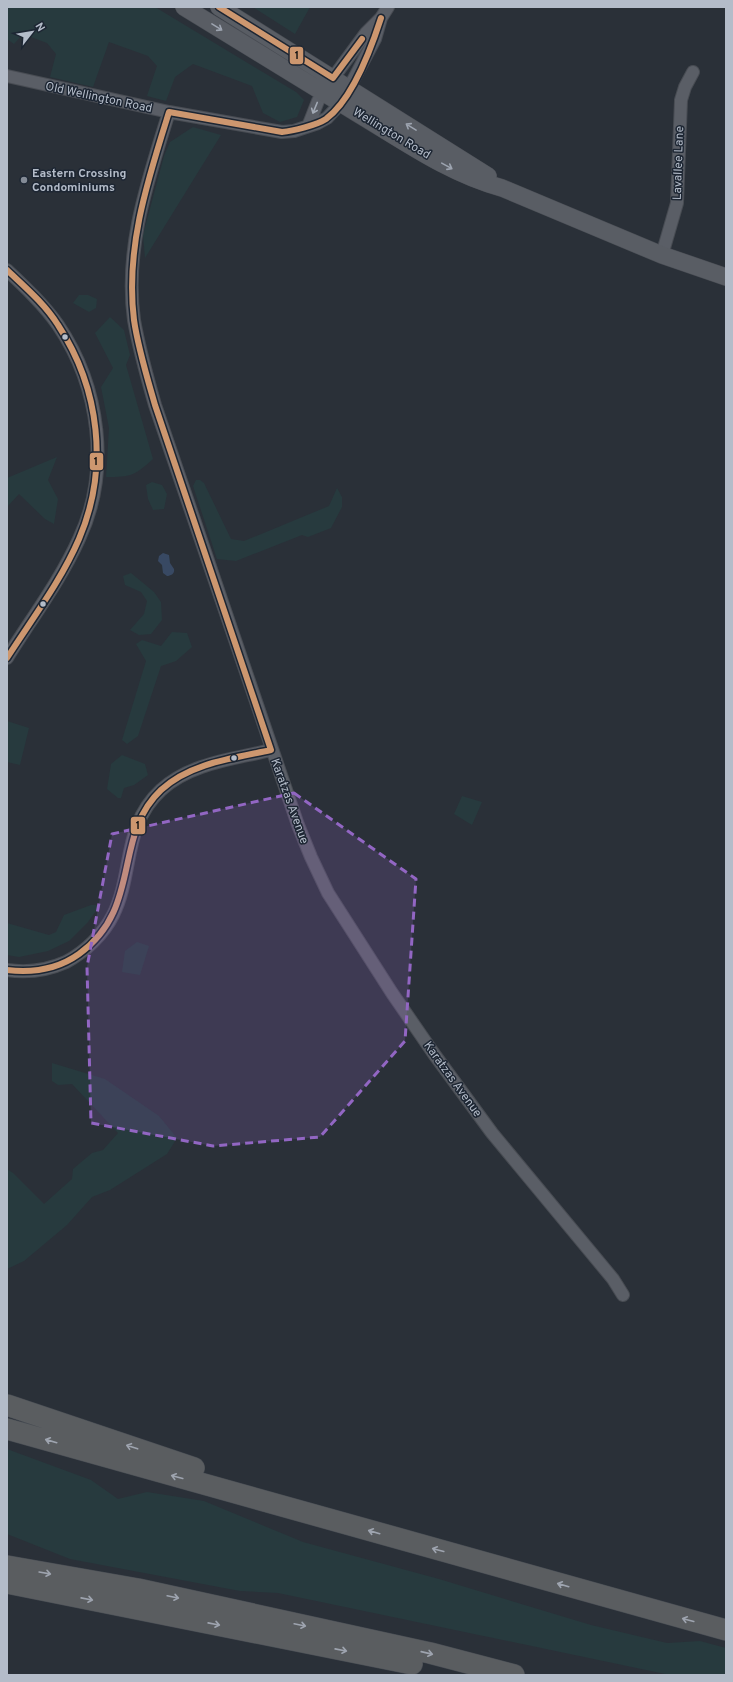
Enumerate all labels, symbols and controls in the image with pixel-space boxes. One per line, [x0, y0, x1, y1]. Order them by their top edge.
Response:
north arrow [12, 12, 52, 52]
text: N [32, 20, 48, 34]
one-way arrow [211, 24, 223, 32]
line badge: 1 [289, 46, 304, 65]
text: 1 [295, 49, 299, 63]
street label: Old Wellington Road [44, 79, 154, 117]
one-way arrow [311, 102, 318, 114]
street label: Wellington Road [350, 104, 433, 163]
one-way arrow [405, 123, 417, 131]
street label: Lavallee Lane [670, 126, 688, 200]
one-way arrow [441, 162, 453, 170]
place label: Eastern Crossing Condominiums [32, 166, 127, 196]
marker: Eastern Crossing Condominiums [19, 175, 29, 185]
unlabelled marker [60, 332, 70, 342]
line badge: 1 [89, 452, 104, 471]
text: 1 [94, 455, 98, 469]
unlabelled marker [38, 599, 48, 609]
unlabelled marker [229, 753, 239, 763]
street label: Karatzas Avenue [266, 756, 312, 846]
line badge: 1 [130, 816, 146, 835]
text: 1 [136, 819, 140, 833]
street label: Karatzas Avenue [419, 1039, 485, 1121]
one-way arrow [45, 1437, 58, 1444]
one-way arrow [127, 1443, 139, 1451]
one-way arrow [170, 1473, 183, 1480]
one-way arrow [368, 1528, 381, 1536]
one-way arrow [432, 1546, 445, 1553]
one-way arrow [39, 1569, 52, 1577]
one-way arrow [557, 1581, 570, 1588]
one-way arrow [166, 1593, 179, 1601]
one-way arrow [80, 1595, 93, 1603]
one-way arrow [682, 1616, 695, 1623]
one-way arrow [207, 1620, 220, 1628]
one-way arrow [293, 1621, 306, 1629]
one-way arrow [335, 1646, 348, 1654]
one-way arrow [420, 1649, 433, 1657]

